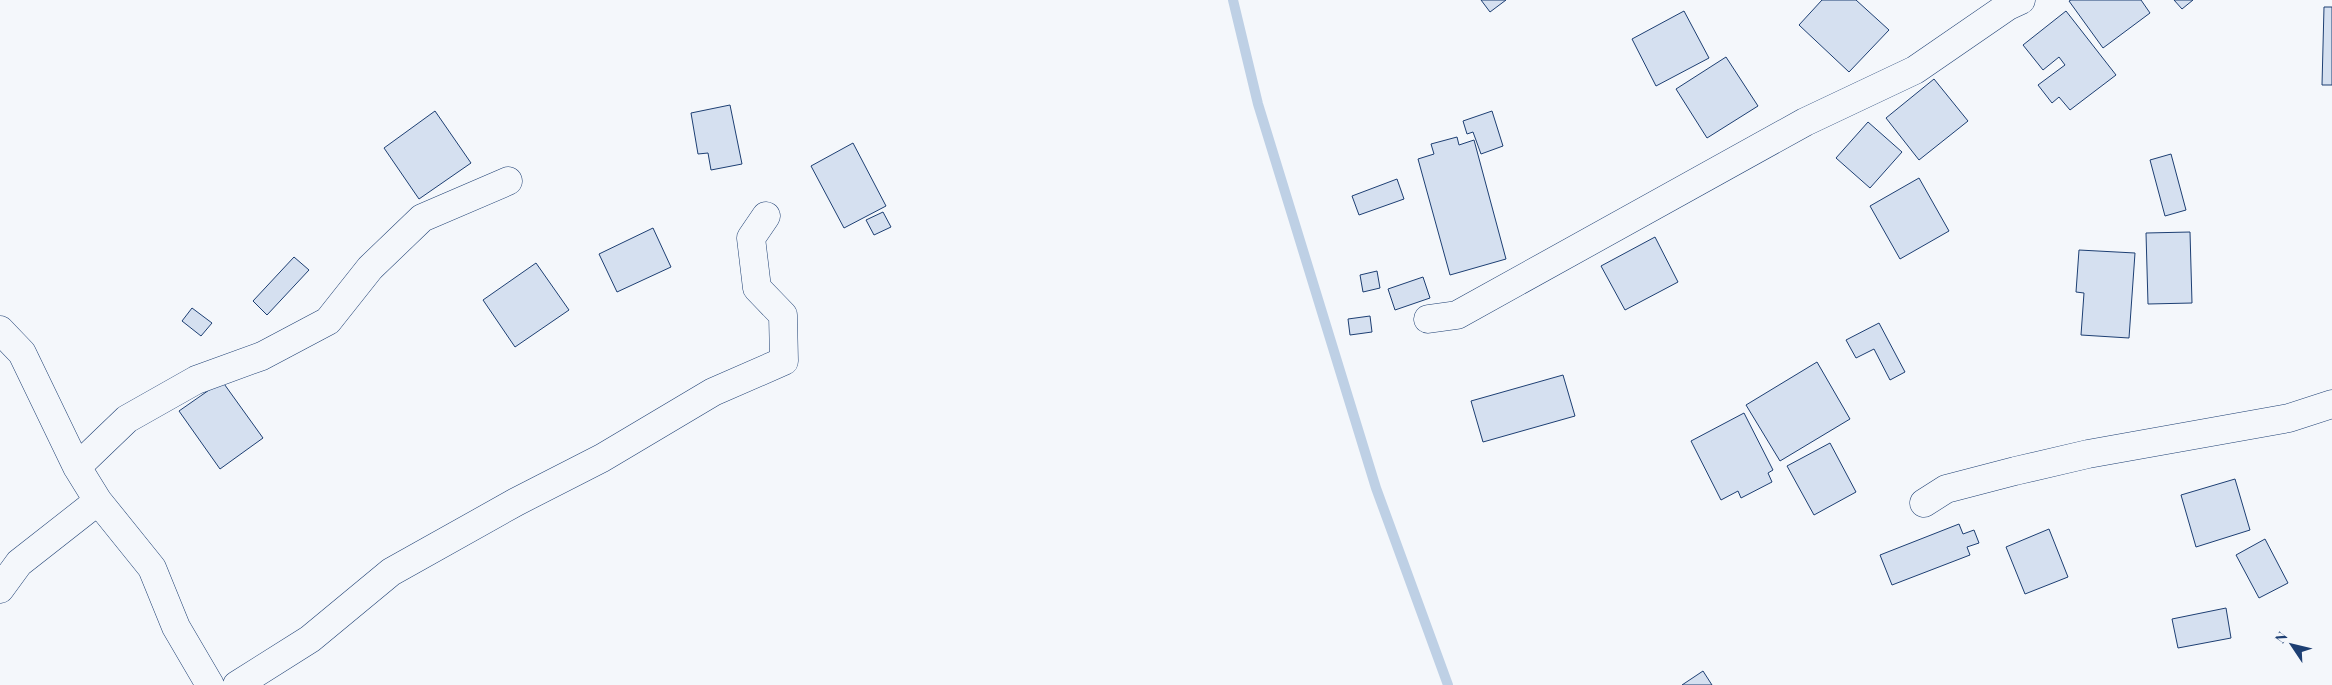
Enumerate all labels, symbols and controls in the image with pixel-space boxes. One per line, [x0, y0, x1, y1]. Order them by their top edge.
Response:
north arrow [2267, 620, 2317, 670]
text: N [2270, 628, 2292, 647]

